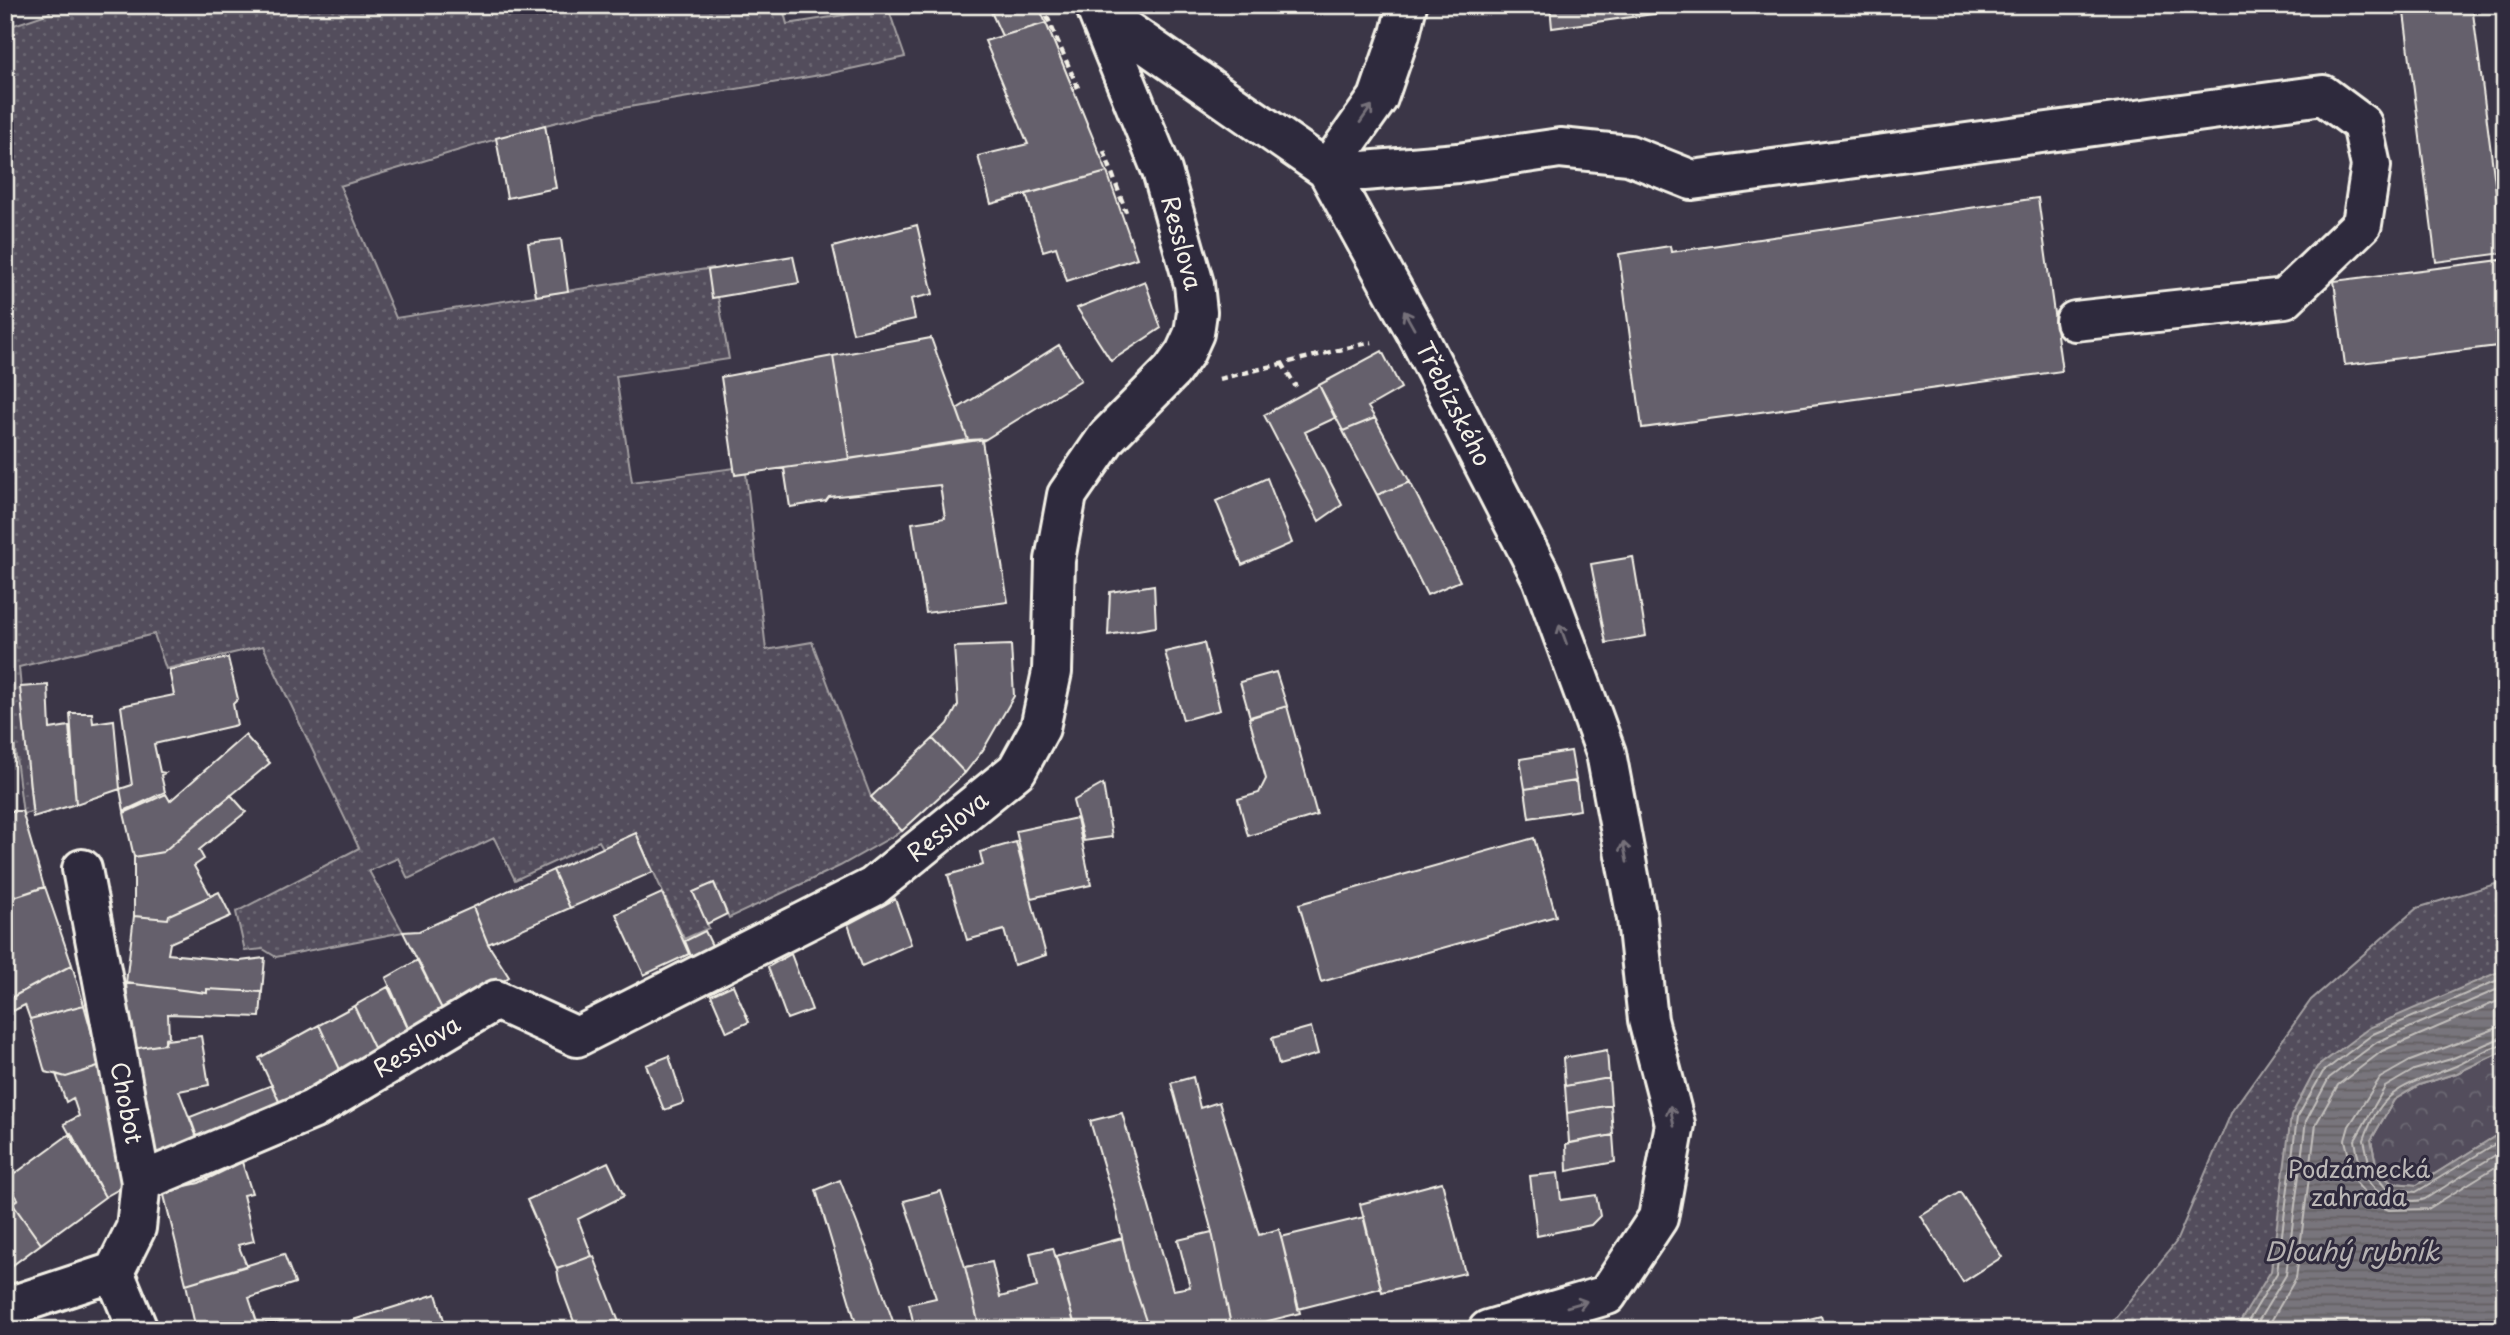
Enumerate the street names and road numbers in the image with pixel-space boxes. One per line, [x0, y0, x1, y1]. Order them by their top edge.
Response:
street label: Resslova [1153, 191, 1213, 294]
street label: Třebízského [1408, 334, 1502, 472]
street label: Resslova [898, 781, 996, 870]
street label: Resslova [365, 1005, 467, 1086]
street label: Chobot [102, 1059, 154, 1147]

